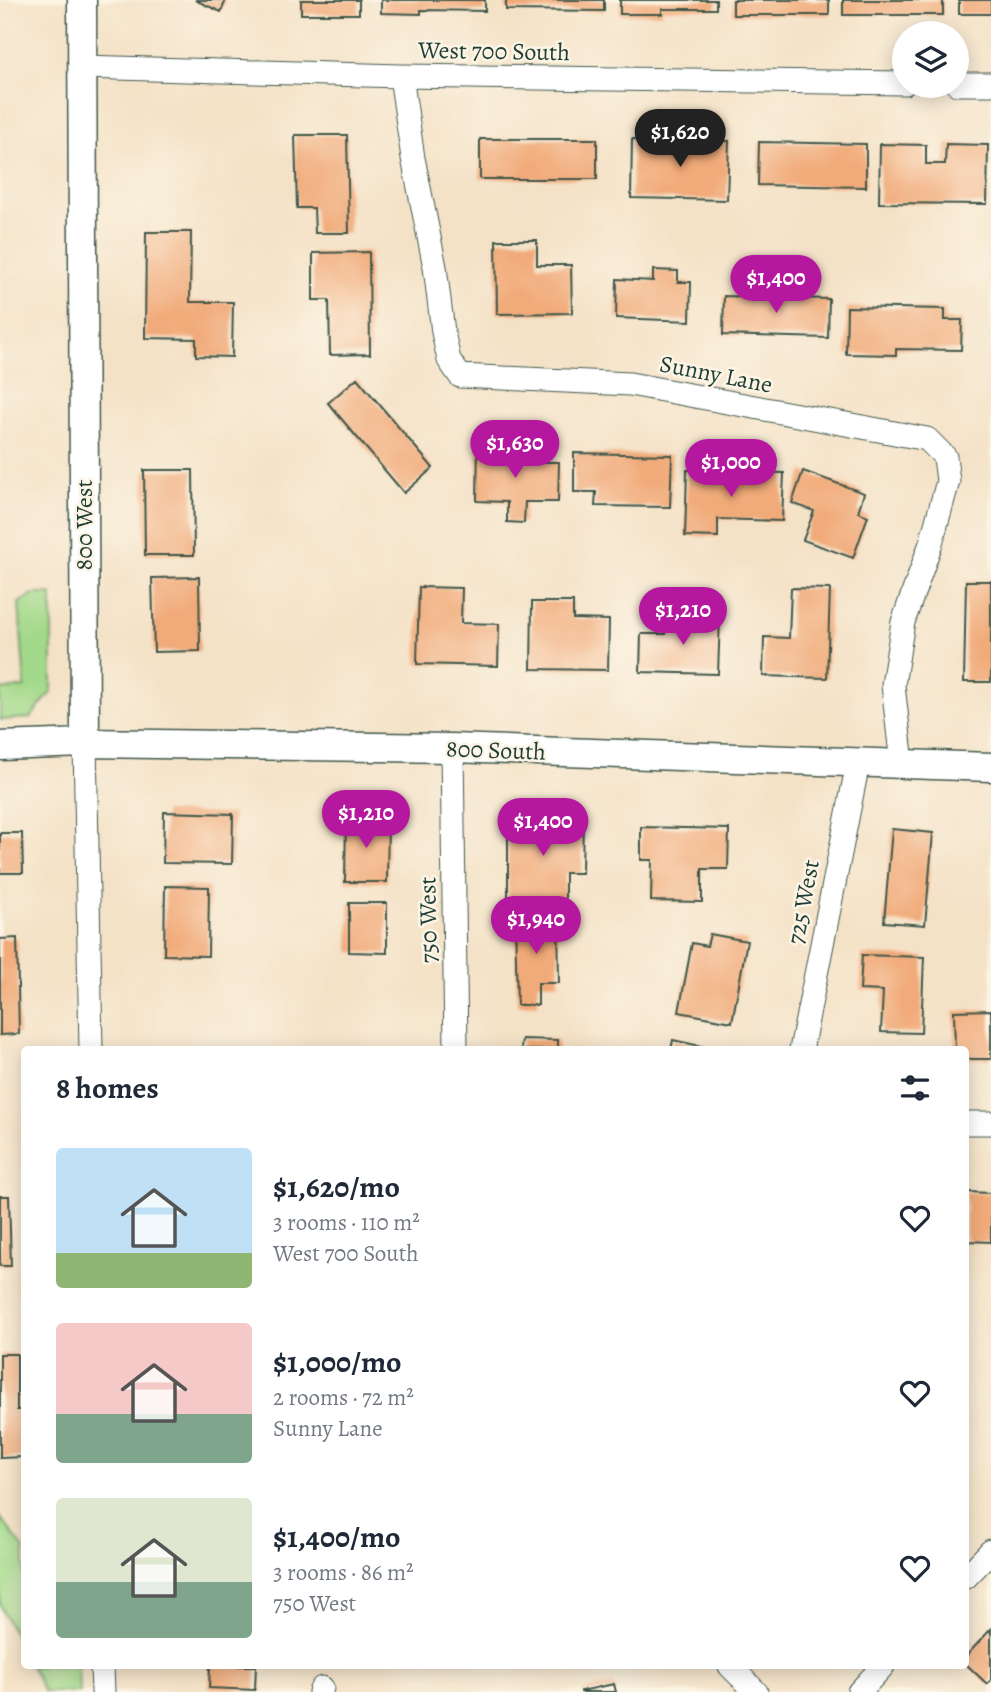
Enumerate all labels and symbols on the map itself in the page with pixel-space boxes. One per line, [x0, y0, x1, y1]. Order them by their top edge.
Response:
street label: West 700 South [417, 34, 570, 68]
pin: $1,620 [623, 110, 737, 169]
pin: $1,400 [719, 256, 833, 315]
street label: Sunny Lane [657, 347, 775, 401]
pin: $1,630 [458, 420, 572, 480]
pin: $1,000 [674, 440, 788, 499]
street label: 800 West [68, 479, 100, 570]
pin: $1,210 [626, 588, 740, 647]
street label: 800 South [446, 732, 547, 768]
pin: $1,210 [309, 790, 423, 850]
pin: $1,400 [486, 798, 600, 858]
street label: 725 West [779, 857, 827, 947]
street label: 750 West [411, 876, 445, 964]
pin: $1,940 [479, 897, 593, 956]

